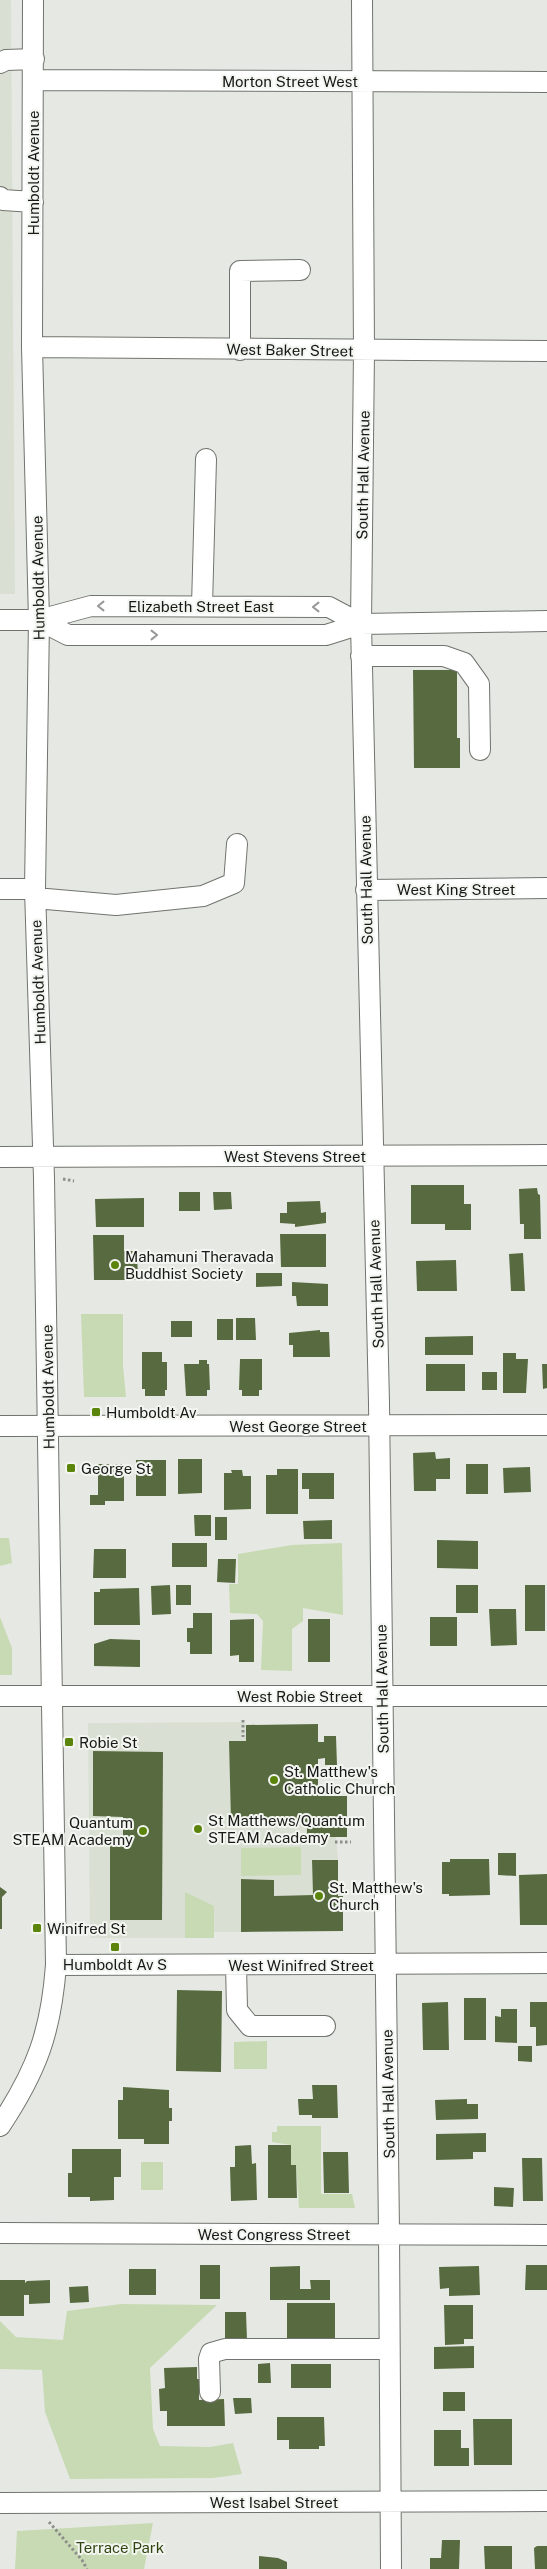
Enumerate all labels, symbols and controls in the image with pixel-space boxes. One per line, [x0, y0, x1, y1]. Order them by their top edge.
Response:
street label: Morton Street West [222, 73, 358, 90]
street label: Humboldt Avenue [25, 111, 42, 235]
street label: West Baker Street [226, 340, 354, 360]
street label: South Hall Avenue [353, 410, 373, 540]
street label: Humboldt Avenue [28, 515, 48, 641]
street label: Elizabeth Street East [128, 598, 274, 615]
one-way arrow [97, 601, 105, 611]
one-way arrow [312, 602, 320, 612]
one-way arrow [150, 630, 158, 640]
street label: South Hall Avenue [356, 815, 376, 945]
street label: West King Street [397, 881, 515, 898]
street label: Humboldt Avenue [27, 919, 49, 1045]
street label: West Stevens Street [224, 1148, 366, 1165]
street label: South Hall Avenue [365, 1219, 387, 1349]
place label: Mahamuni Theravada Buddhist Society [125, 1248, 274, 1282]
marker: Mahamuni Theravada Buddhist Society [109, 1259, 121, 1271]
street label: Humboldt Avenue [38, 1324, 58, 1450]
place label: Humboldt Av [106, 1404, 197, 1421]
marker: Humboldt Av [90, 1406, 102, 1418]
street label: West George Street [229, 1418, 367, 1435]
place label: George St [81, 1460, 151, 1477]
marker: George St [65, 1462, 77, 1474]
street label: South Hall Avenue [372, 1624, 392, 1754]
street label: West Robie Street [237, 1688, 363, 1705]
place label: Robie St [79, 1734, 138, 1751]
marker: Robie St [63, 1736, 75, 1748]
place label: St. Matthew's Catholic Church [284, 1763, 395, 1797]
marker: St. Matthew's Catholic Church [268, 1774, 280, 1786]
place label: St Matthews/Quantum STEAM Academy [208, 1812, 365, 1846]
place label: Quantum STEAM Academy [13, 1814, 133, 1848]
marker: St Matthews/Quantum STEAM Academy [192, 1823, 204, 1835]
marker: Quantum STEAM Academy [137, 1825, 149, 1837]
place label: St. Matthew's Church [329, 1879, 423, 1913]
marker: St. Matthew's Church [313, 1890, 325, 1902]
place label: Winifred St [47, 1920, 126, 1937]
marker: Winifred St [31, 1922, 43, 1934]
marker: Humboldt Av S [109, 1941, 121, 1953]
place label: Humboldt Av S [63, 1956, 167, 1973]
street label: West Winifred Street [228, 1957, 374, 1974]
street label: South Hall Avenue [378, 2029, 398, 2159]
street label: West Congress Street [198, 2226, 350, 2243]
street label: West Isabel Street [210, 2494, 338, 2511]
park label: Terrace Park [76, 2539, 164, 2556]

